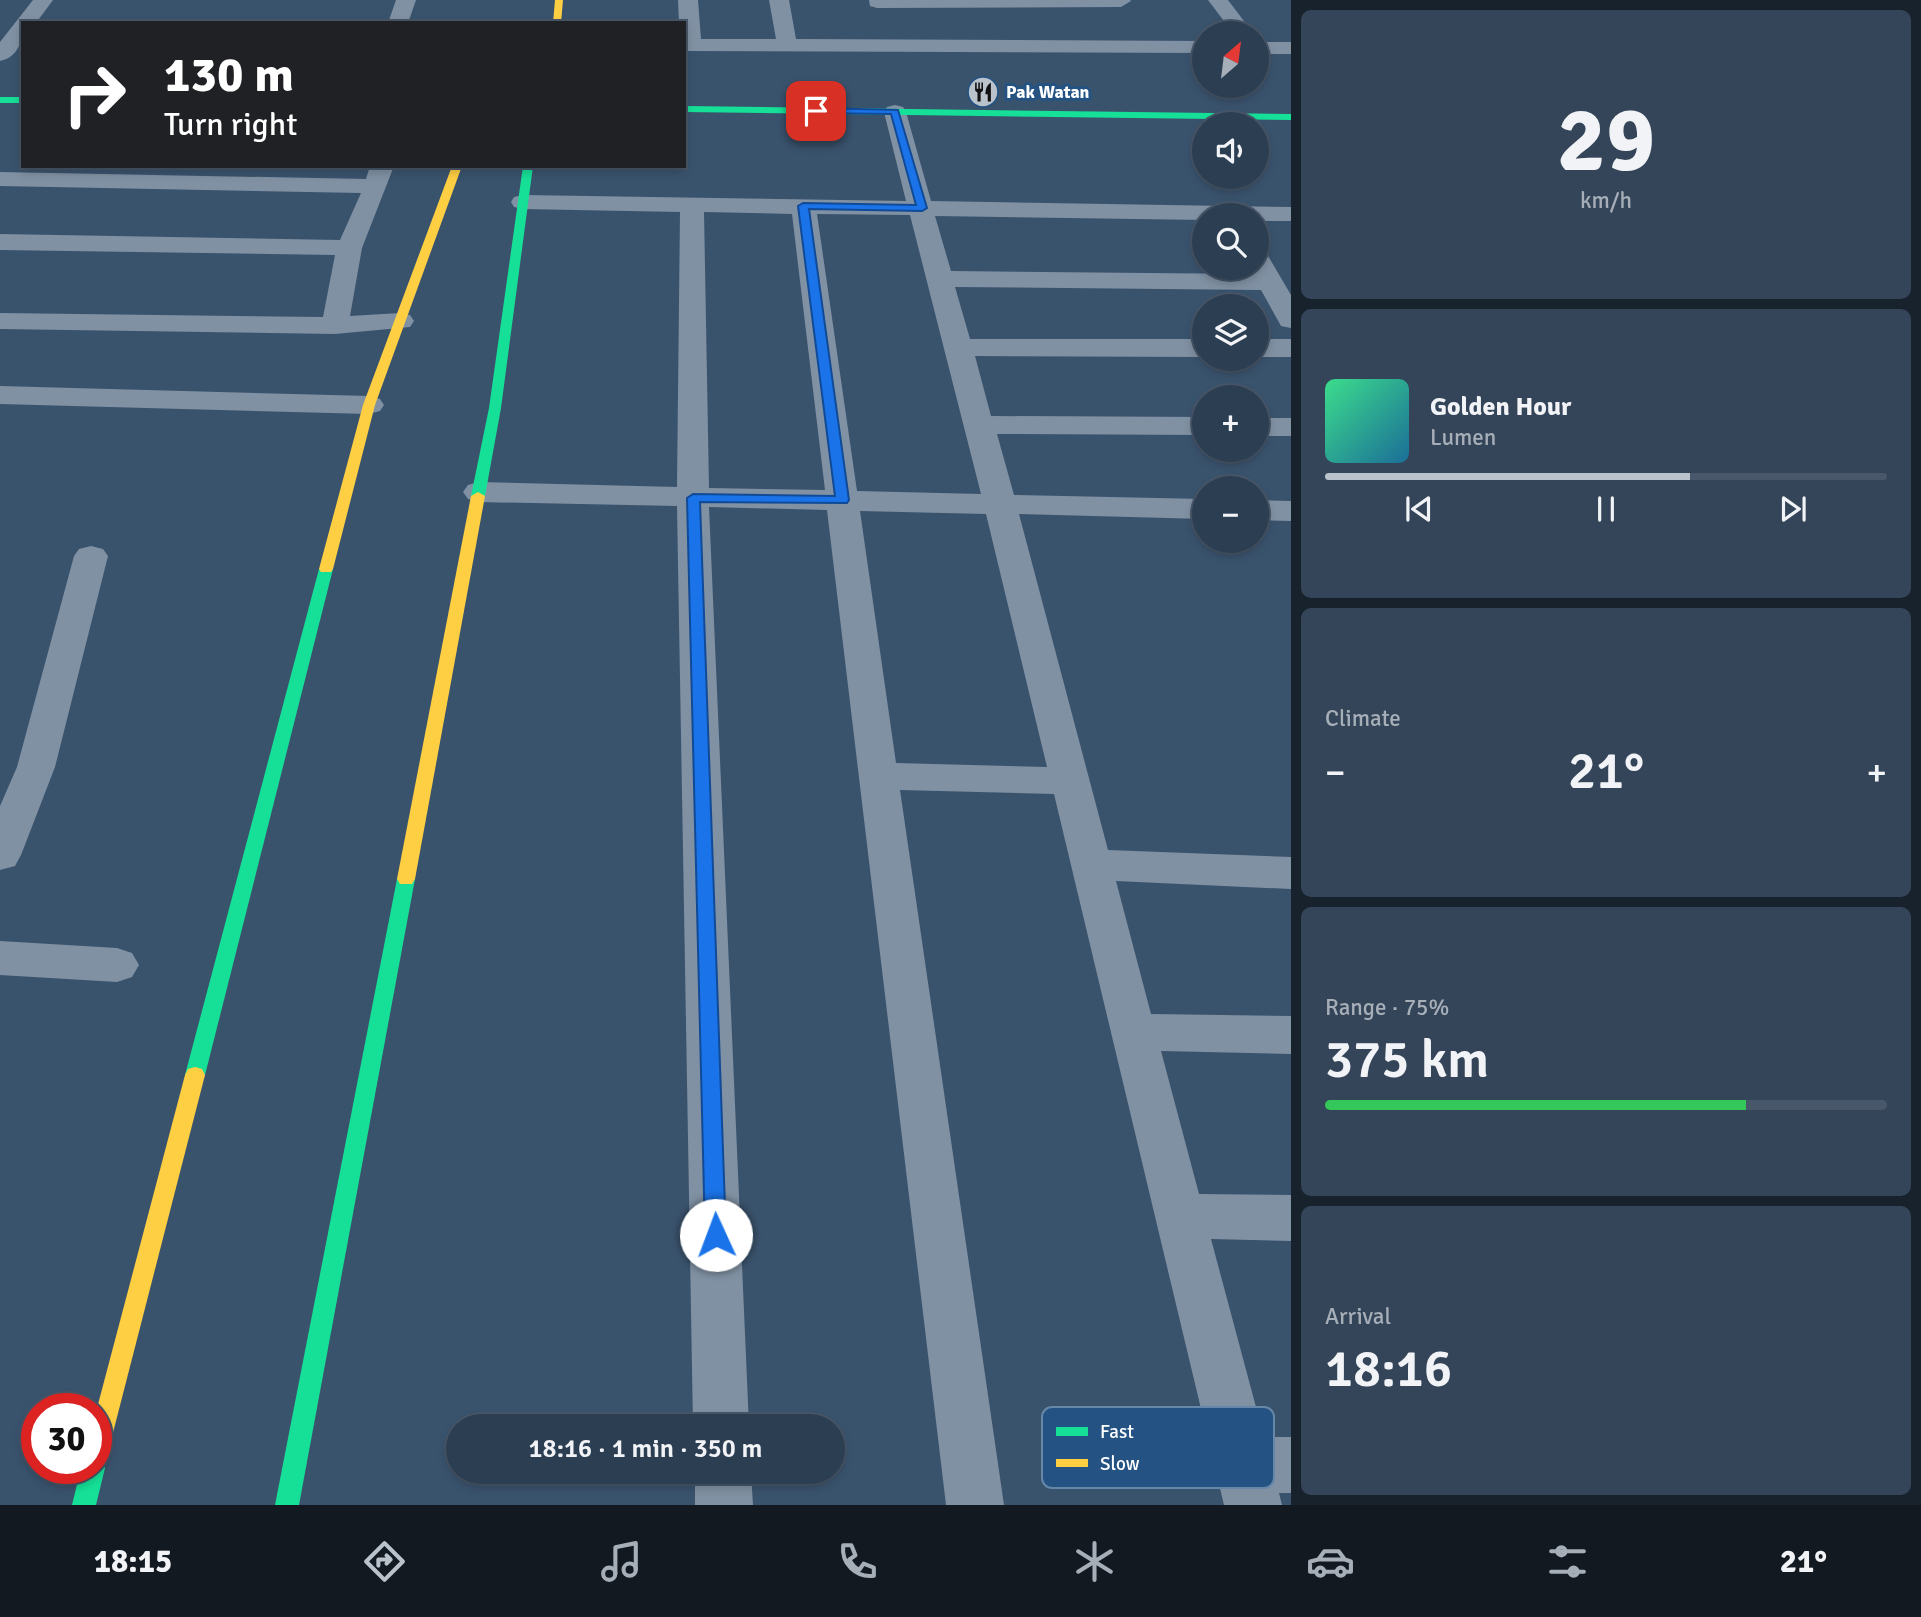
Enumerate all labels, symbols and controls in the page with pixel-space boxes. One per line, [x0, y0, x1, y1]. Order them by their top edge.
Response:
north arrow [1192, 21, 1269, 98]
map controls [1192, 21, 1269, 553]
text: 130 m [164, 45, 294, 105]
icon: right [49, 49, 140, 140]
restaurant icon: Pak Watan [966, 75, 1000, 109]
pin [786, 81, 846, 141]
place label: Pak Watan [1006, 81, 1090, 103]
text: 29 [1557, 84, 1655, 197]
icon: arrive [797, 92, 835, 130]
text: Turn right [164, 105, 297, 144]
button: sound [1192, 112, 1269, 189]
text: km/h [1580, 186, 1632, 215]
button: search [1192, 203, 1269, 280]
button: layers [1192, 294, 1269, 371]
button: + [1192, 385, 1269, 462]
text: Golden Hour [1430, 391, 1571, 423]
text: Lumen [1430, 423, 1496, 452]
button: − [1192, 476, 1269, 553]
icon: previous [1400, 490, 1438, 528]
icon: pause [1587, 490, 1625, 528]
icon: next [1774, 490, 1812, 528]
text: Climate [1325, 704, 1401, 733]
text: 21° [1568, 739, 1644, 803]
text: − [1325, 749, 1346, 796]
text: + [1866, 749, 1887, 796]
text: Range · 75% [1325, 993, 1449, 1022]
text: 375 km [1325, 1028, 1489, 1092]
position arrow [679, 1198, 753, 1272]
text: Arrival [1325, 1302, 1391, 1331]
text: 18:16 [1325, 1337, 1452, 1401]
speed limit sign: 30 [21, 1393, 112, 1484]
legend [1042, 1407, 1274, 1488]
text: Fast [1100, 1420, 1134, 1444]
text: 18:16 · 1 min · 350 m [529, 1433, 762, 1465]
text: Slow [1100, 1452, 1140, 1476]
icon: directions [360, 1537, 409, 1586]
icon: music [597, 1537, 646, 1586]
icon: phone [833, 1537, 882, 1586]
icon: climate [1070, 1537, 1119, 1586]
icon: car [1306, 1537, 1355, 1586]
icon: filters [1543, 1537, 1592, 1586]
text: 18:15 [94, 1542, 172, 1581]
text: 21° [1780, 1542, 1827, 1581]

